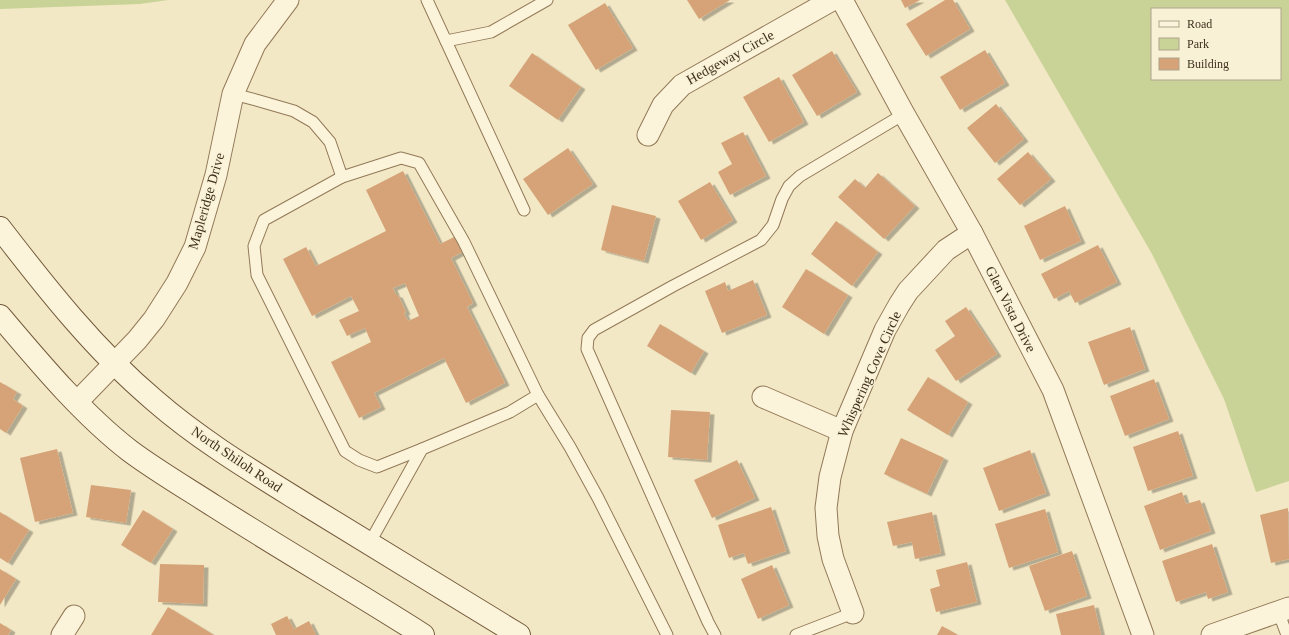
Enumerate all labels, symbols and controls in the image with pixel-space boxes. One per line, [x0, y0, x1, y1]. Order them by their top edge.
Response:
legend [1151, 8, 1281, 80]
text: Road [1187, 17, 1212, 31]
street label: Hedgeway Circle [684, 27, 777, 88]
text: Park [1187, 37, 1209, 51]
text: Building [1187, 57, 1229, 71]
street label: Mapleridge Drive [186, 151, 227, 251]
street label: Glen Vista Drive [982, 264, 1039, 355]
street label: Whispering Cove Circle [835, 309, 904, 439]
street label: North Shiloh Road [189, 424, 285, 495]

